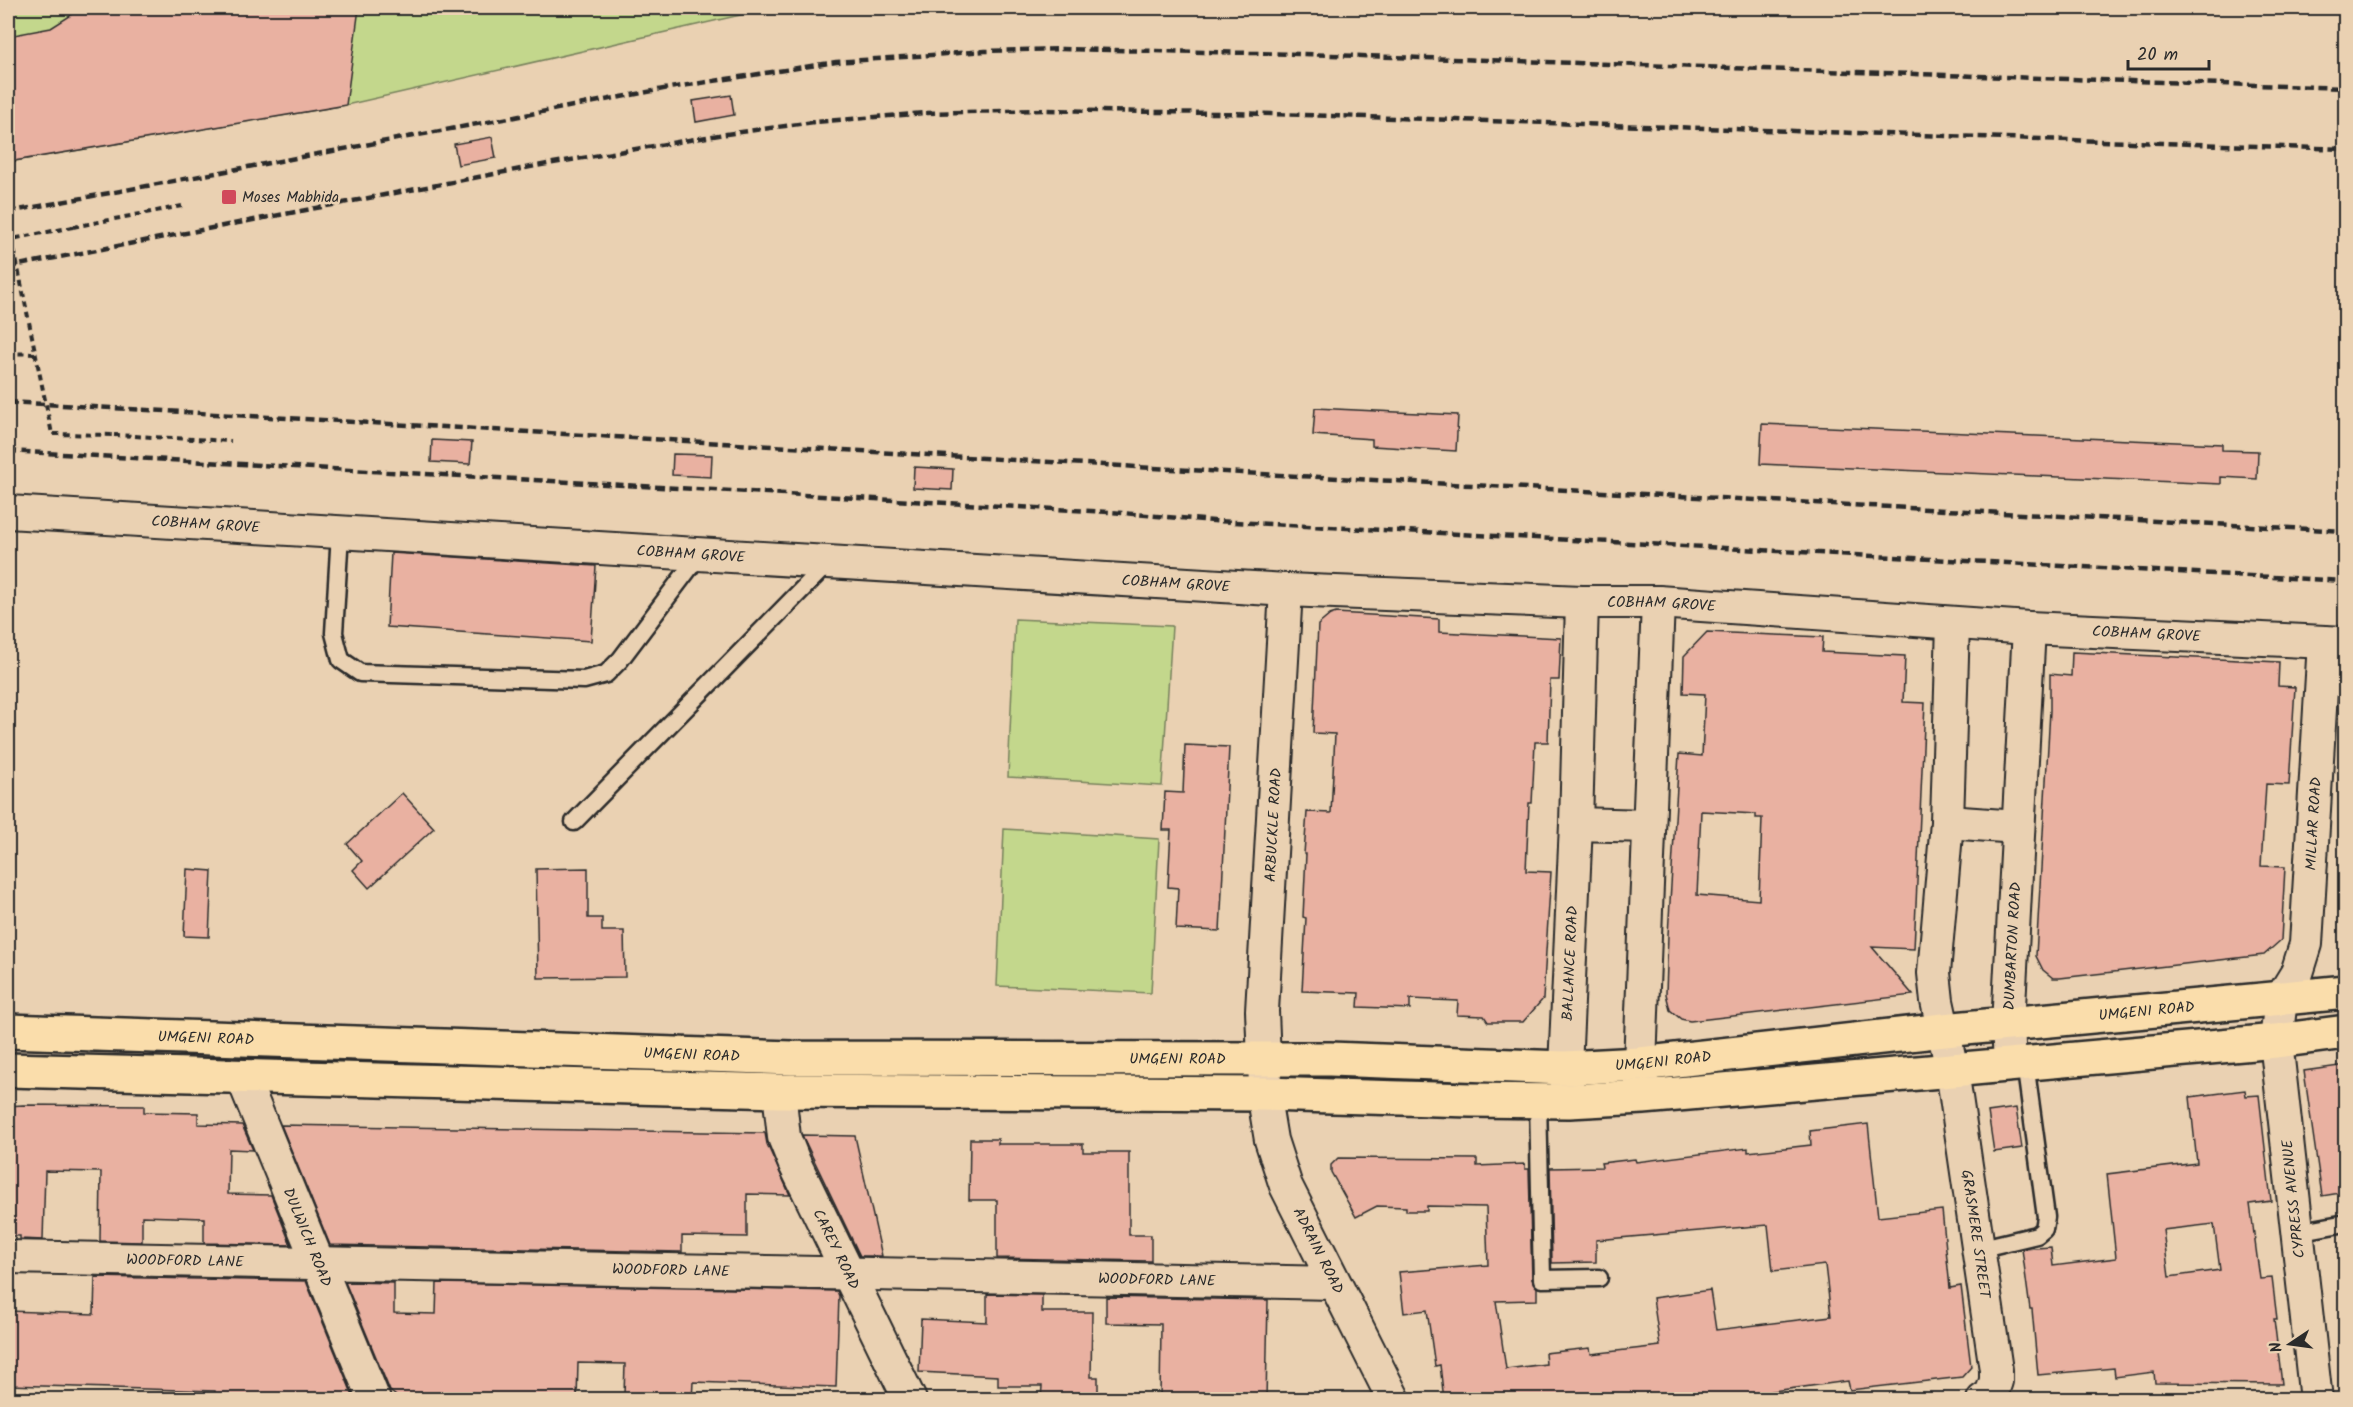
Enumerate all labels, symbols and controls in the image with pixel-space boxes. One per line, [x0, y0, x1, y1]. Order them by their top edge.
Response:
scale bar [2128, 33, 2209, 71]
text: 20 m [2137, 41, 2178, 70]
place label: Moses Mabhida [242, 186, 339, 210]
marker: Moses Mabhida [220, 188, 238, 206]
street label: COBHAM GROVE [151, 510, 262, 540]
street label: COBHAM GROVE [636, 539, 747, 570]
street label: COBHAM GROVE [1121, 569, 1232, 600]
street label: COBHAM GROVE [1607, 591, 1718, 619]
street label: COBHAM GROVE [2091, 620, 2202, 649]
street label: ARBUCKLE ROAD [1259, 767, 1289, 883]
street label: MILLAR ROAD [2299, 776, 2329, 871]
street label: DUMBARTON ROAD [1998, 881, 2029, 1011]
street label: BALLANCE ROAD [1556, 905, 1585, 1021]
street label: UMGENI ROAD [2097, 995, 2196, 1028]
street label: UMGENI ROAD [157, 1025, 255, 1052]
street label: UMGENI ROAD [643, 1042, 740, 1069]
street label: UMGENI ROAD [1615, 1045, 1713, 1078]
street label: UMGENI ROAD [1129, 1048, 1226, 1072]
street label: CYPRESS AVENUE [2276, 1137, 2312, 1259]
street label: GRASMERE STREET [1954, 1168, 1997, 1302]
street label: DULWICH ROAD [276, 1184, 338, 1291]
street label: ADRAIN ROAD [1286, 1204, 1350, 1299]
street label: CAREY ROAD [806, 1205, 866, 1294]
street label: WOODFORD LANE [126, 1248, 245, 1275]
street label: WOODFORD LANE [612, 1258, 731, 1284]
street label: WOODFORD LANE [1098, 1267, 1217, 1294]
north arrow [2260, 1314, 2320, 1374]
text: N [2264, 1339, 2290, 1355]

